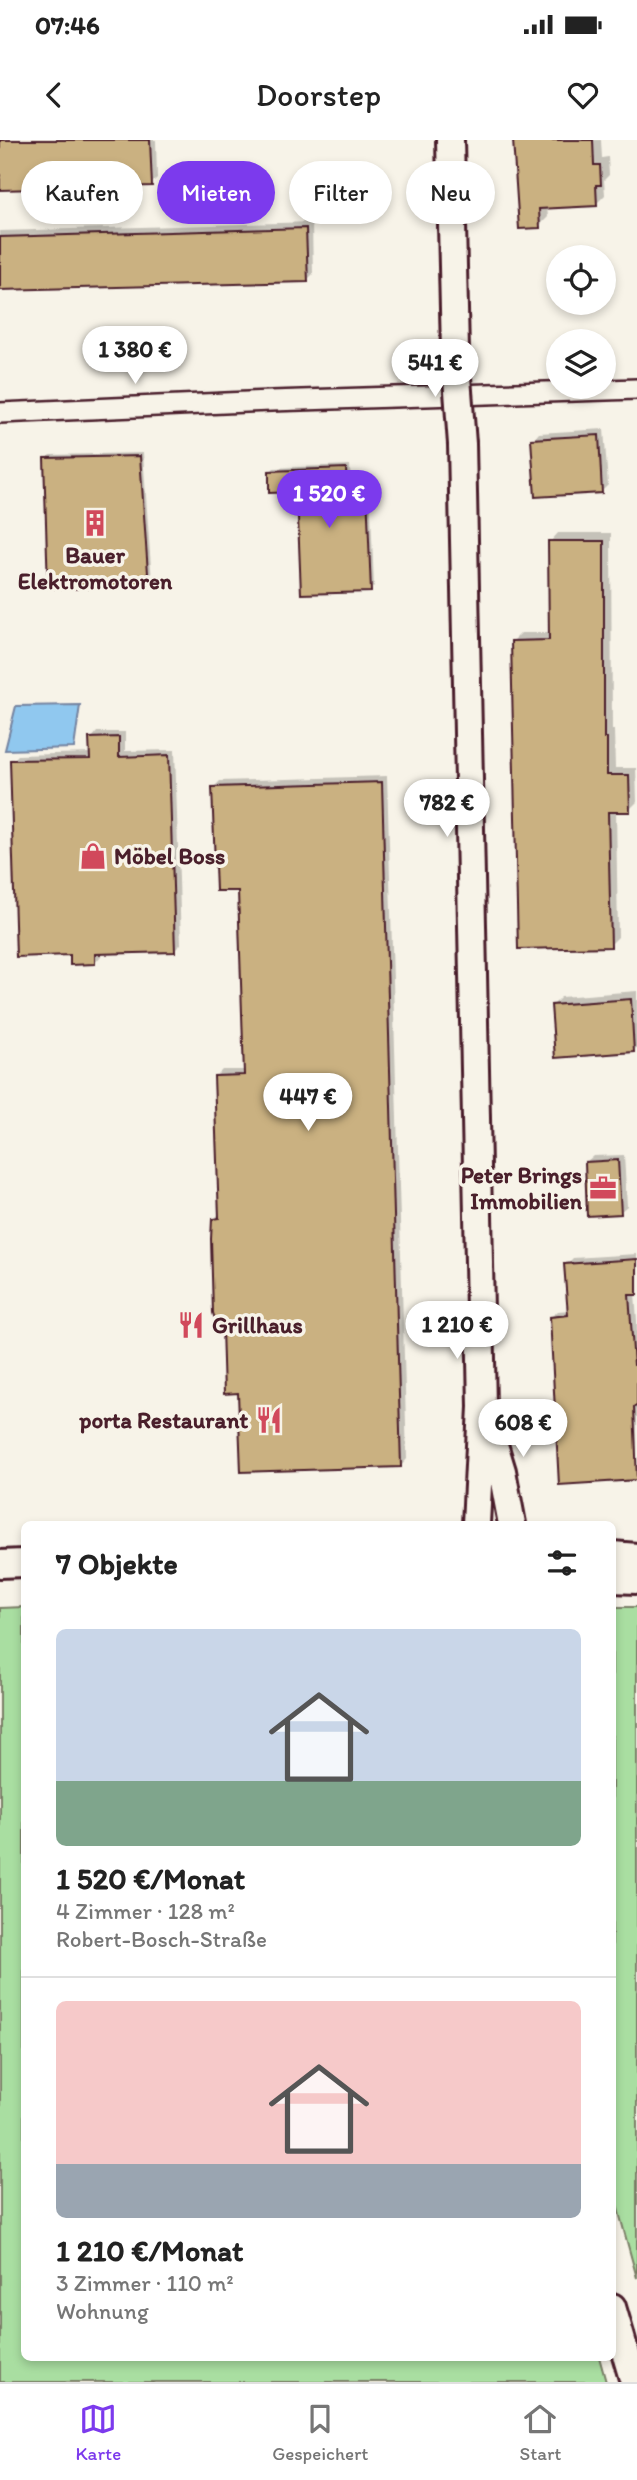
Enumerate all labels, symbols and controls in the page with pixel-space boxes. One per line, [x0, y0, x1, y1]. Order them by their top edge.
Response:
text: 07:46 [35, 9, 100, 41]
icon: back [35, 76, 73, 114]
text: Doorstep [256, 76, 381, 114]
icon: heart [564, 76, 602, 114]
chip: Kaufen [21, 161, 143, 224]
chip: Mieten [157, 161, 275, 224]
chip: Filter [289, 161, 392, 224]
chip: Neu [406, 161, 495, 224]
map controls [546, 245, 616, 399]
button: locate [546, 245, 616, 315]
pin: 1 380 € [70, 327, 200, 386]
button: layers [546, 329, 616, 399]
text: 1 380 € [98, 335, 172, 363]
pin: 541 € [386, 340, 484, 399]
text: 541 € [408, 348, 462, 376]
pin: 1 520 € [264, 470, 394, 530]
text: 1 520 € [293, 479, 365, 507]
building icon: Bauer Elektromotoren [80, 508, 110, 538]
place label: Bauer Elektromotoren [18, 541, 173, 595]
pin: 782 € [398, 780, 496, 839]
text: 782 € [420, 788, 474, 816]
shop icon: Möbel Boss [78, 841, 108, 871]
place label: Möbel Boss [114, 842, 225, 870]
pin: 447 € [259, 1074, 357, 1133]
text: 447 € [279, 1082, 337, 1110]
place label: Peter Brings Immobilien [461, 1161, 583, 1215]
office icon: Peter Brings Immobilien [588, 1173, 618, 1203]
pin: 1 210 € [392, 1302, 522, 1361]
restaurant icon: Grillhaus [176, 1310, 206, 1340]
text: 1 210 € [421, 1310, 493, 1338]
place label: Grillhaus [212, 1311, 303, 1339]
pin: 608 € [474, 1400, 572, 1459]
restaurant icon: porta Restaurant [254, 1405, 284, 1435]
place label: porta Restaurant [78, 1406, 248, 1434]
text: 608 € [494, 1408, 552, 1436]
icon: filters [543, 1544, 581, 1582]
text: 7 Objekte [56, 1545, 178, 1582]
icon: home [256, 1674, 382, 1800]
text: 1 520 €/Monat [56, 1860, 245, 1897]
text: 4 Zimmer · 128 m² [56, 1897, 235, 1925]
text: Robert-Bosch-Straße [56, 1925, 267, 1953]
icon: home [256, 2046, 382, 2172]
text: 1 210 €/Monat [56, 2232, 243, 2269]
text: 3 Zimmer · 110 m² [56, 2269, 234, 2297]
text: Wohnung [56, 2297, 149, 2325]
tab: Karte [75, 2400, 121, 2465]
tab: Gespeichert [272, 2400, 369, 2465]
tab: Start [519, 2400, 561, 2465]

